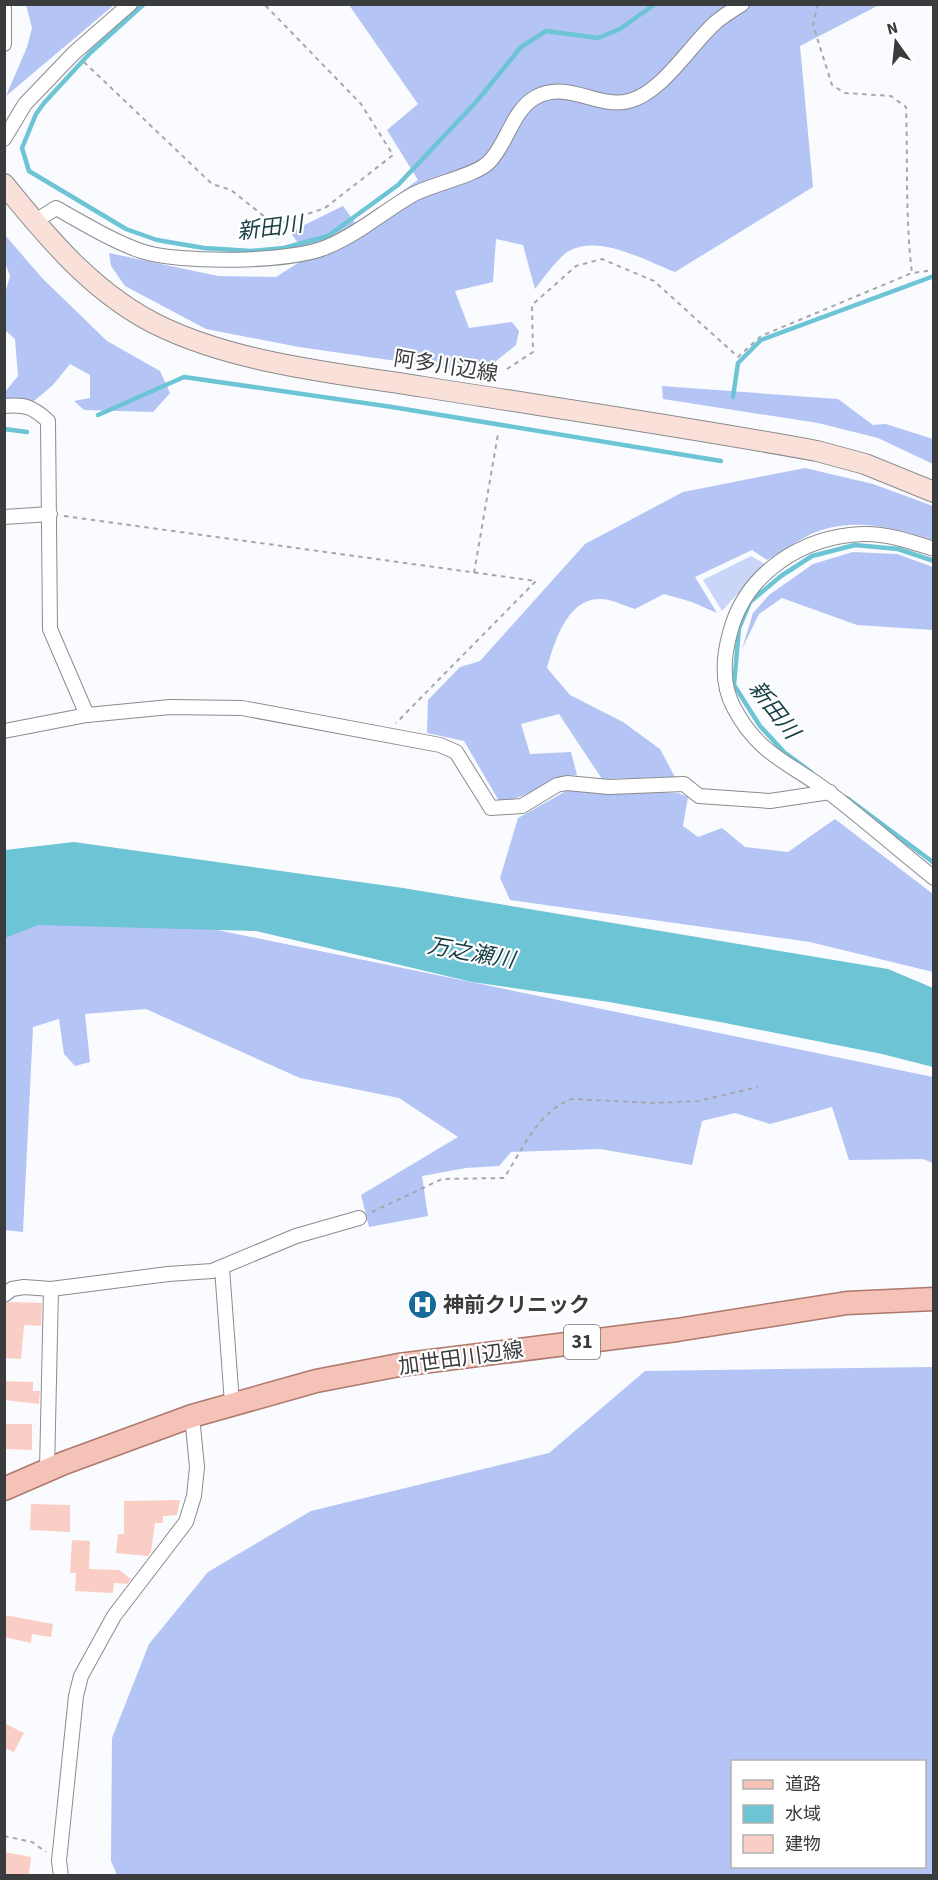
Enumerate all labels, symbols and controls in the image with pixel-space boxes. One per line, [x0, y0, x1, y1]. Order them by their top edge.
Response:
north arrow [866, 12, 926, 72]
text: N [884, 16, 900, 40]
water label: 新田川 [235, 208, 307, 248]
street label: 阿多川辺線 [392, 343, 500, 389]
water label: 新田川 [741, 674, 808, 747]
water label: 万之瀬川 [425, 930, 519, 977]
hospital icon: 神前クリニック [406, 1289, 438, 1321]
place label: 神前クリニック [443, 1290, 590, 1320]
road number: 31 [564, 1325, 600, 1359]
street label: 加世田川辺線 [397, 1334, 525, 1382]
legend [731, 1760, 926, 1868]
text: 道路 [785, 1772, 821, 1797]
text: 水域 [785, 1802, 821, 1827]
text: 建物 [785, 1832, 821, 1857]

